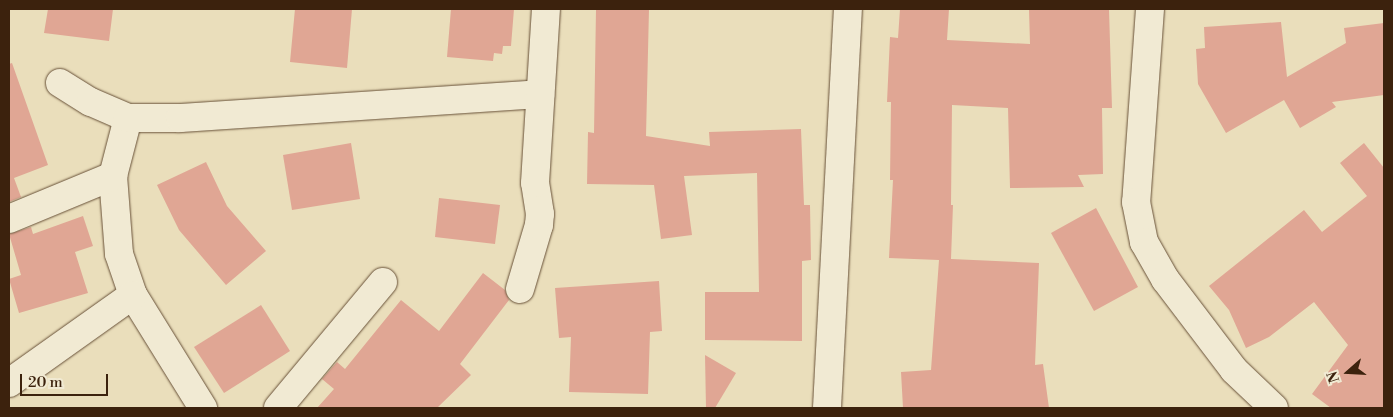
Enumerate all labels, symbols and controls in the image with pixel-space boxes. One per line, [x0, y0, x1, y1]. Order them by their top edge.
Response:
north arrow [1323, 347, 1373, 397]
scale bar [22, 364, 110, 396]
text: N [1324, 369, 1344, 385]
text: 20 m [28, 373, 63, 392]

